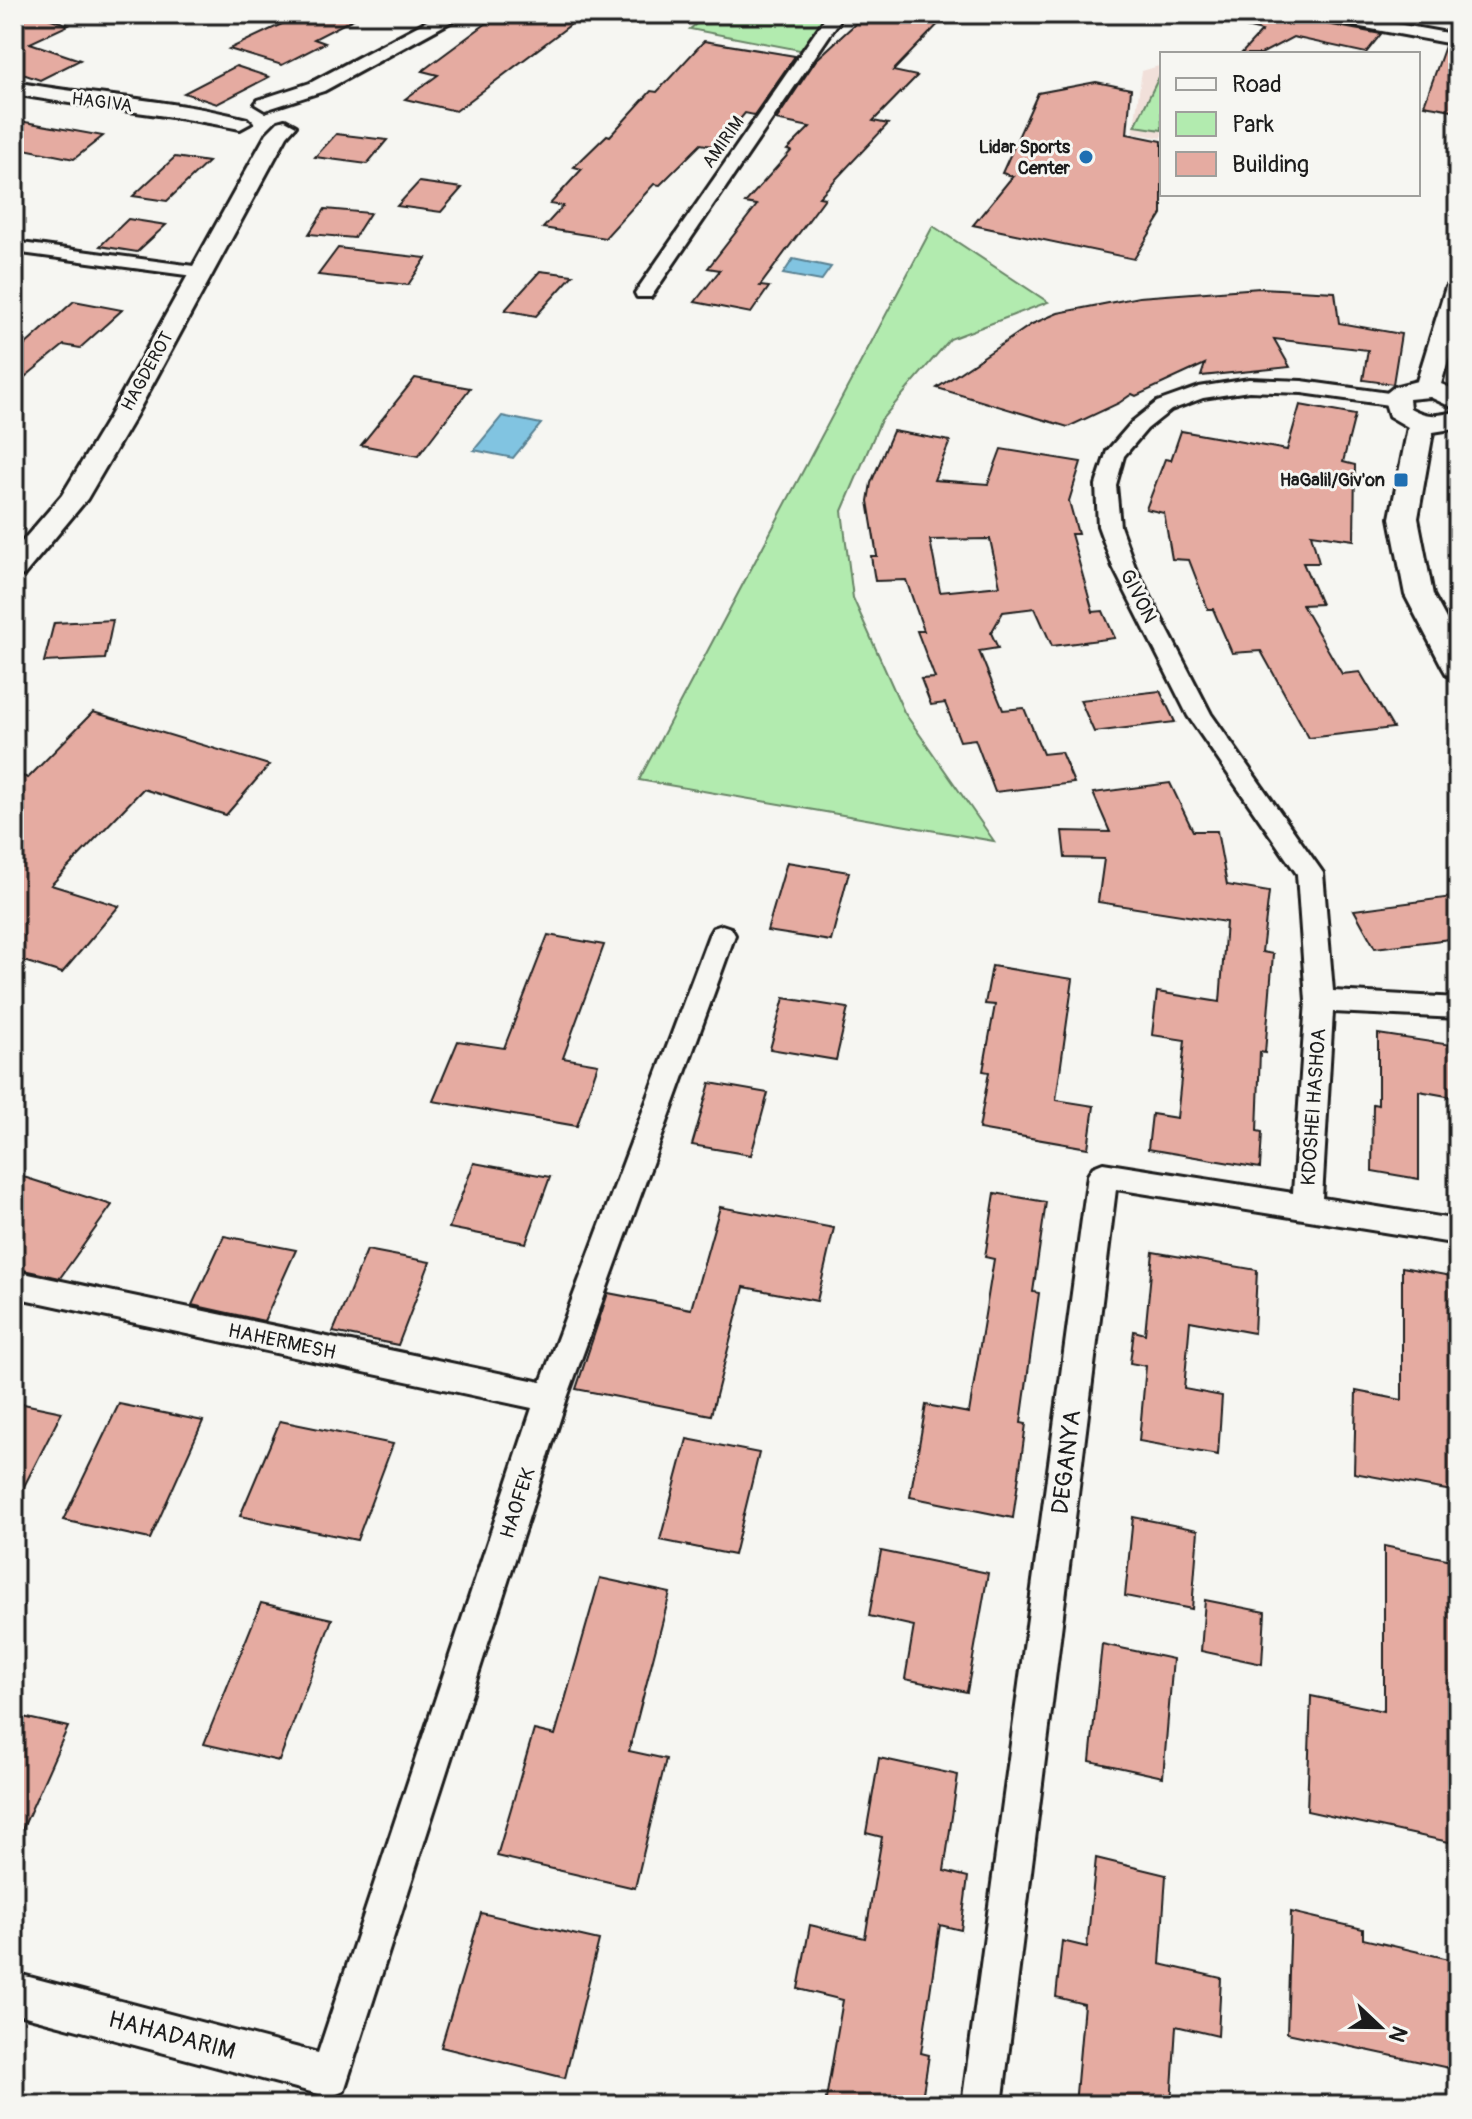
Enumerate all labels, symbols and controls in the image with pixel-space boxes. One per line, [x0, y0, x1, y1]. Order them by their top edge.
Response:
legend [1160, 52, 1420, 196]
text: Road [1232, 70, 1282, 99]
street label: HAGIVA [70, 87, 134, 118]
text: Park [1232, 110, 1274, 139]
street label: AMIRIM [697, 112, 750, 173]
place label: Lidar Sports Center [979, 136, 1071, 180]
marker: Lidar Sports Center [1077, 148, 1095, 166]
text: Building [1232, 150, 1309, 179]
street label: HAGDEROT [116, 327, 179, 415]
place label: HaGalil/Giv'on [1280, 469, 1385, 492]
marker: HaGalil/Giv'on [1392, 471, 1410, 489]
street label: GIVON [1114, 565, 1163, 627]
street label: KDOSHEI HASHOA [1296, 1028, 1331, 1187]
street label: HAHERMESH [226, 1318, 338, 1365]
street label: DEGANYA [1046, 1408, 1087, 1516]
street label: HAOFEK [494, 1465, 541, 1542]
north arrow [1340, 1987, 1420, 2067]
street label: HAHADARIM [105, 2005, 238, 2066]
text: N [1382, 2022, 1413, 2046]

